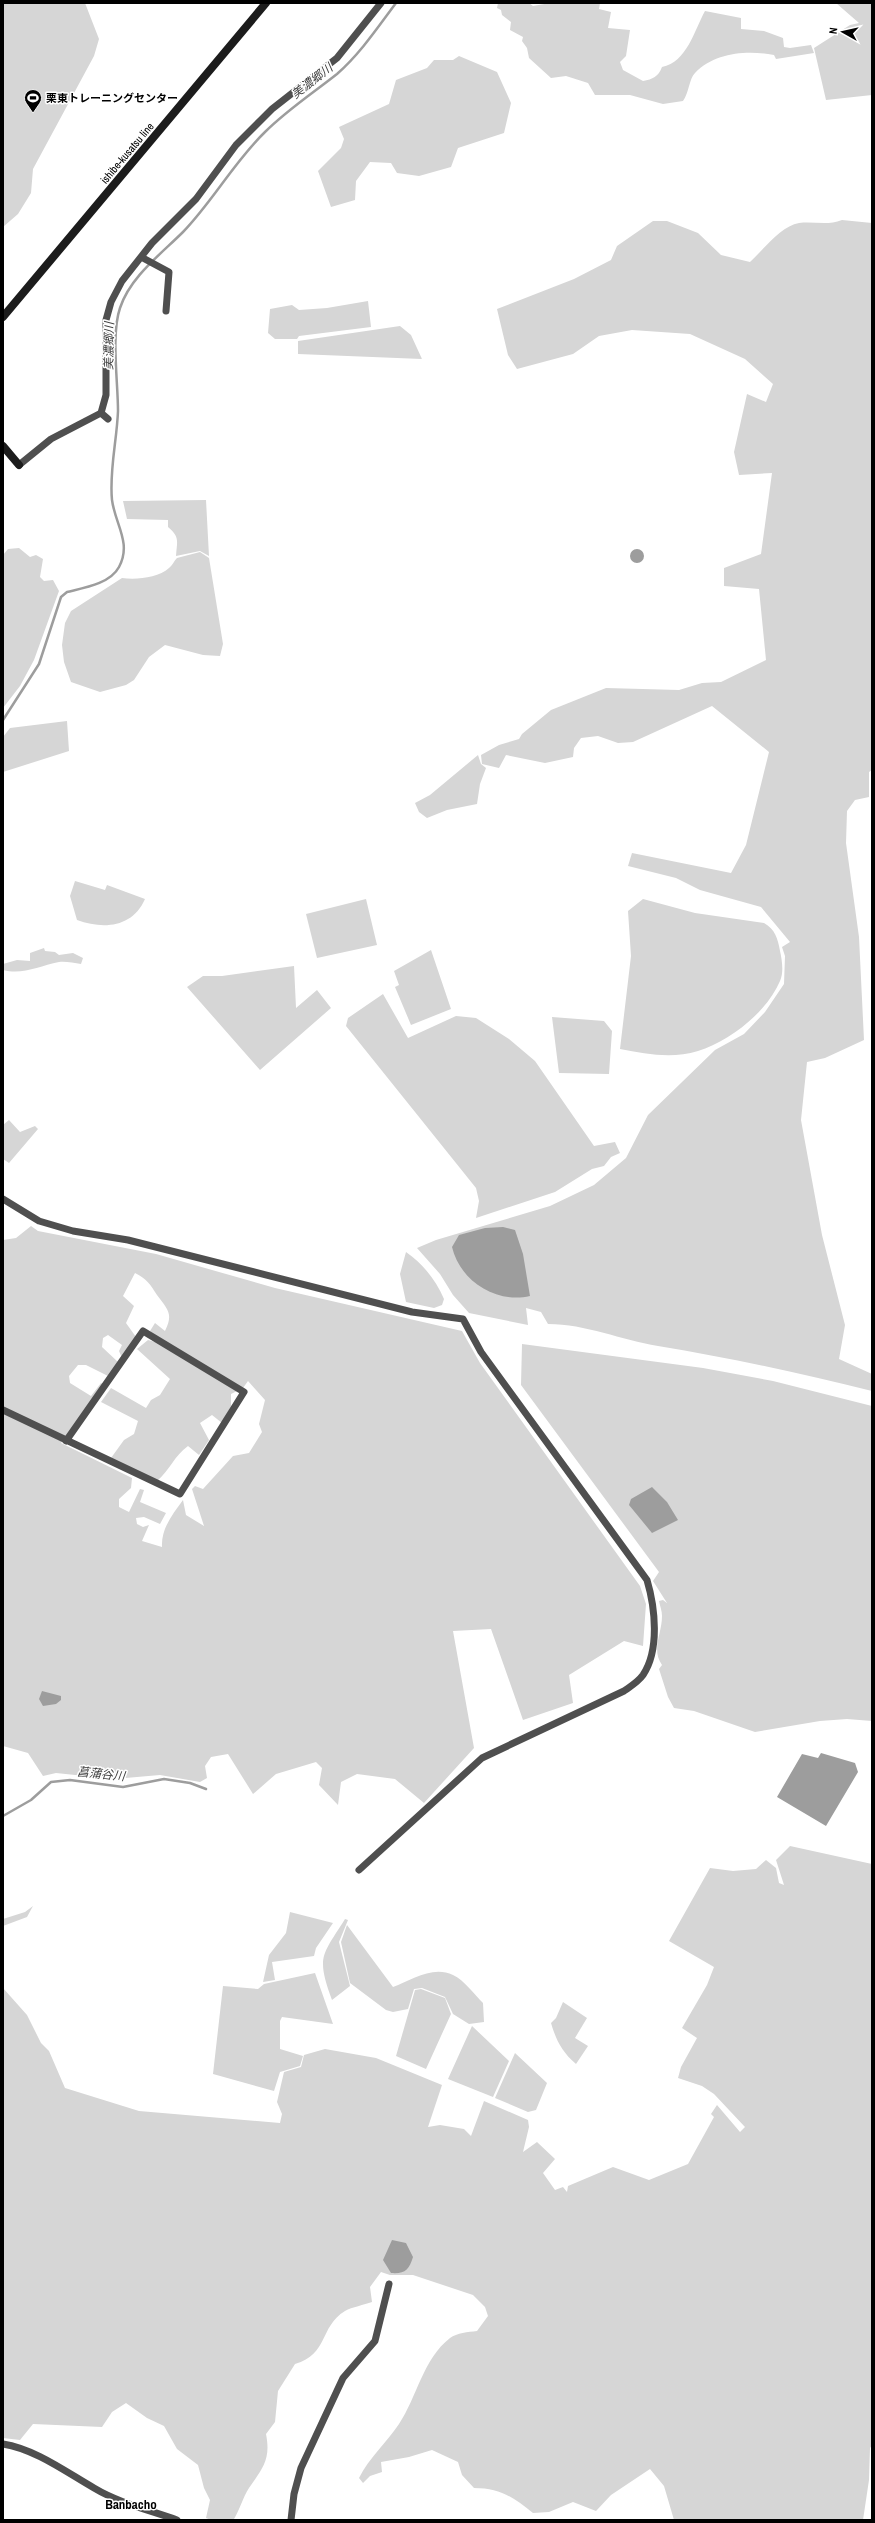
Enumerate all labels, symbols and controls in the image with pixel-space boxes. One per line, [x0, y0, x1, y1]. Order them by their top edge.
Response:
north arrow [823, 12, 863, 52]
text: N [826, 26, 840, 35]
water label: 美濃郷川 [288, 59, 337, 102]
sports icon: 栗東トレーニングセンター [23, 88, 43, 113]
place label: 栗東トレーニングセンター [46, 91, 178, 105]
street label: ishibe-kusatsu line [97, 119, 157, 187]
water label: 美濃郷川 [101, 320, 117, 370]
water label: 菖蒲谷川 [76, 1764, 128, 1785]
district label: Banbacho [105, 2496, 157, 2513]

